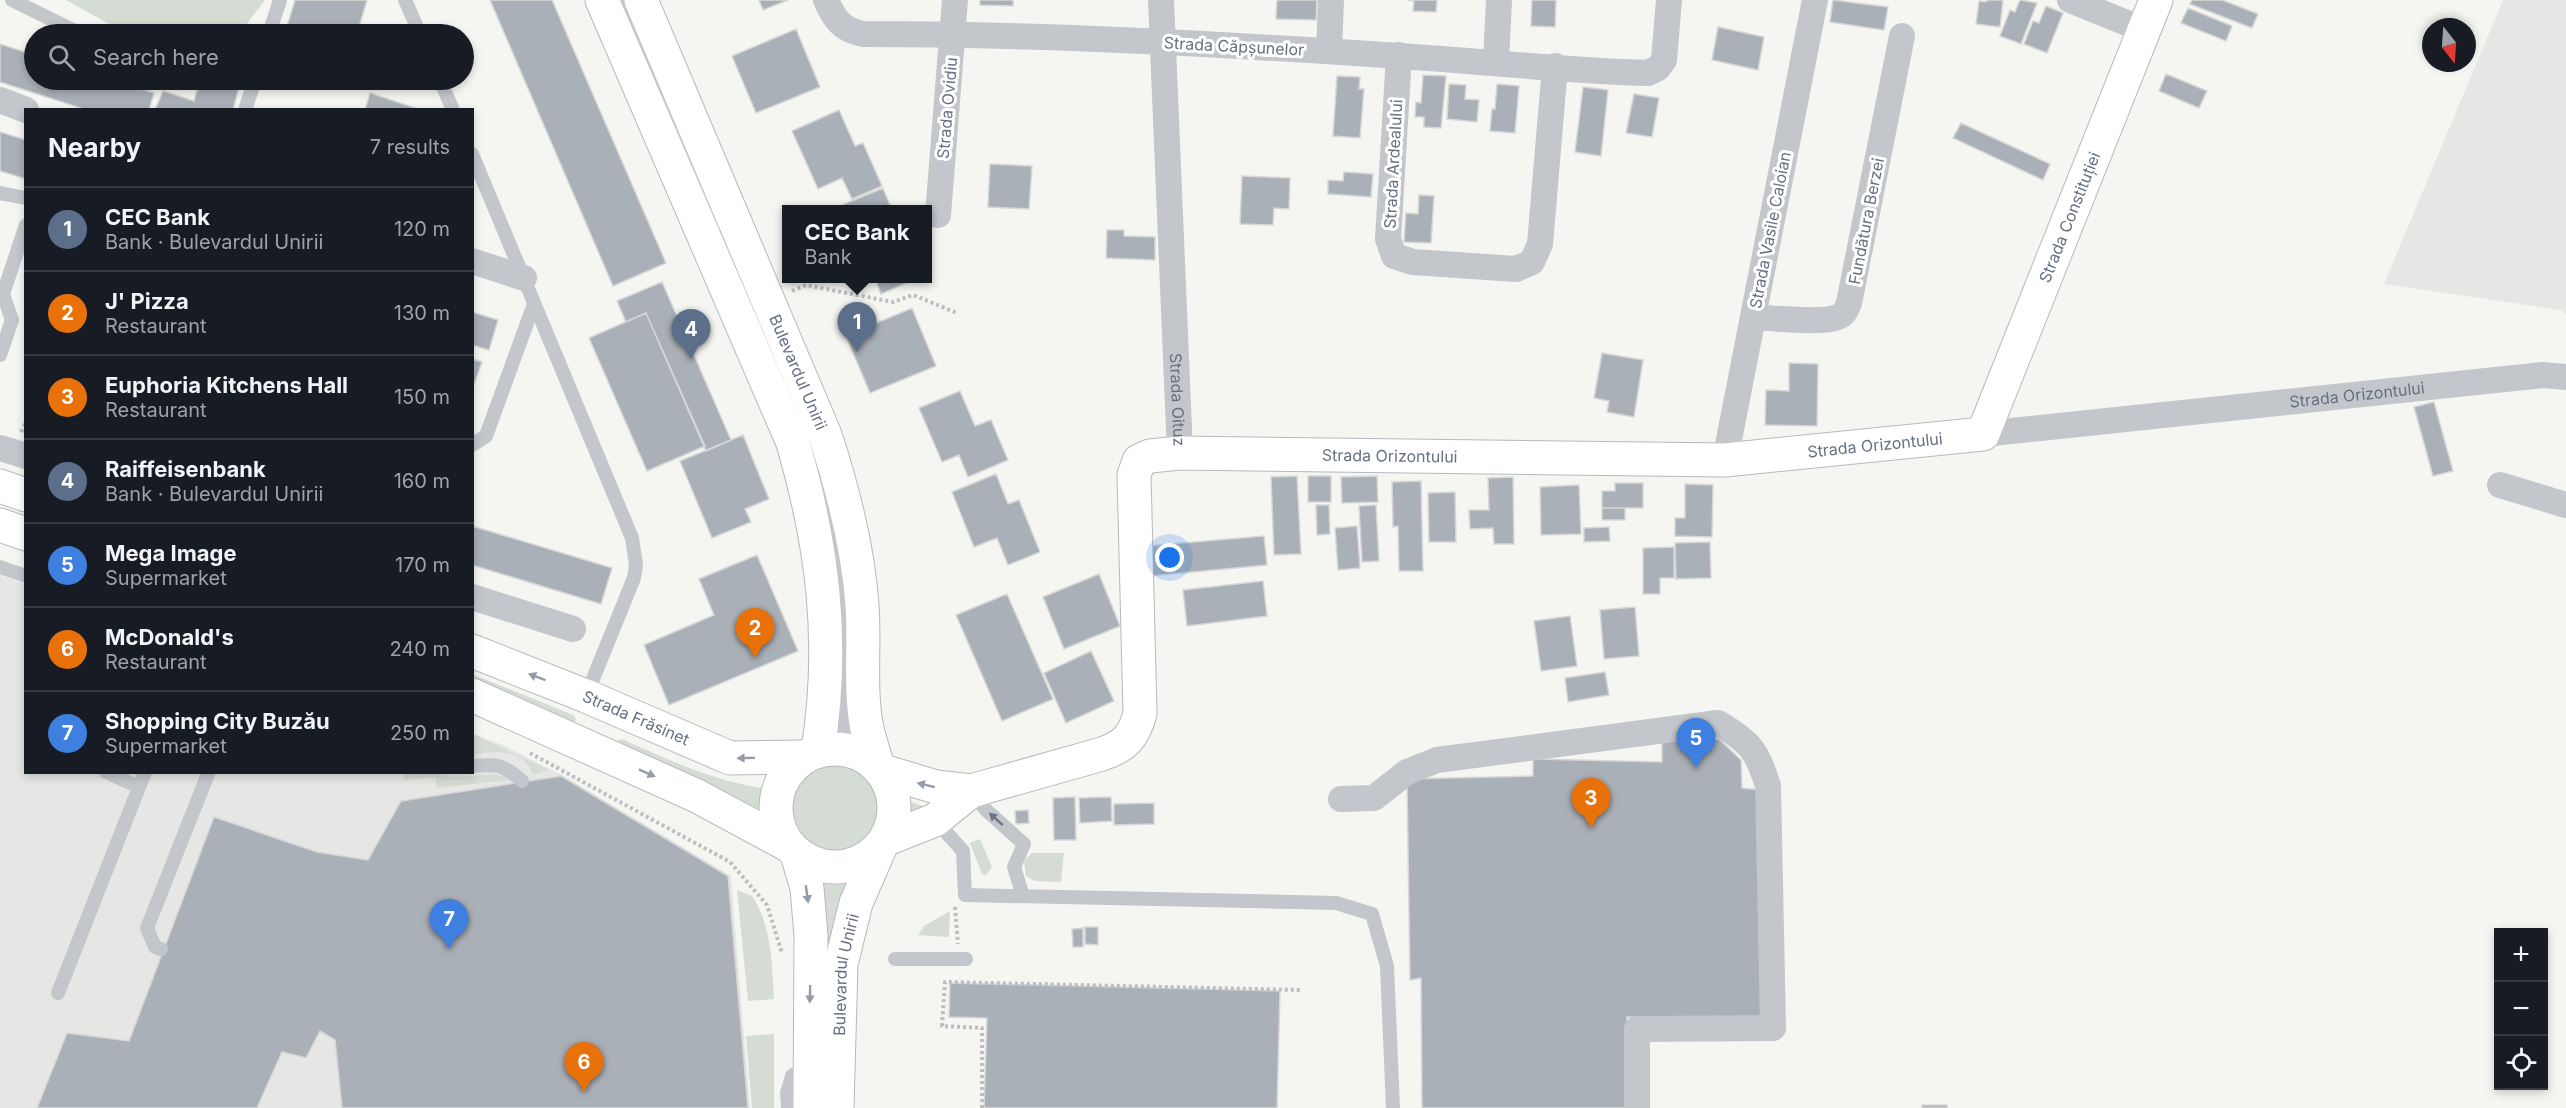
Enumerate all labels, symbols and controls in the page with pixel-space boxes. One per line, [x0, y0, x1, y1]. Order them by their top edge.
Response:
north arrow [2422, 18, 2476, 72]
search box [24, 24, 474, 90]
street label: Strada Căpșunelor [1163, 32, 1305, 60]
icon: search [45, 41, 78, 74]
text: Search here [93, 44, 219, 70]
street label: Strada Ovidiu [933, 56, 961, 160]
street label: Strada Ardealului [1380, 99, 1406, 229]
text: Nearby [48, 132, 141, 163]
text: 7 results [370, 135, 450, 159]
street label: Strada Constituției [2034, 149, 2104, 286]
street label: Strada Vasile Caloian [1745, 150, 1795, 310]
street label: Fundătura Berzei [1844, 156, 1888, 286]
text: CEC Bank [105, 204, 210, 230]
popup [782, 205, 932, 283]
text: 1 [63, 217, 72, 241]
text: 120 m [394, 217, 450, 241]
text: CEC Bank [805, 219, 909, 245]
text: Bank · Bulevardul Unirii [105, 230, 323, 254]
text: Bank [805, 245, 852, 269]
text: J' Pizza [105, 288, 189, 314]
text: 2 [61, 301, 74, 325]
text: 130 m [394, 301, 450, 325]
pin: 1 [838, 302, 876, 352]
pin: 4 [672, 310, 710, 359]
street label: Bulevardul Unirii [765, 311, 832, 433]
text: Restaurant [105, 314, 207, 338]
street label: Strada Oituz [1166, 353, 1190, 447]
text: Euphoria Kitchens Hall [105, 372, 348, 398]
street label: Strada Orizontului [2288, 378, 2425, 412]
text: 3 [61, 385, 74, 409]
text: 150 m [394, 385, 450, 409]
text: Restaurant [105, 398, 207, 422]
street label: Strada Orizontului [1806, 428, 1943, 462]
street label: Strada Orizontului [1322, 445, 1458, 467]
text: Raiffeisenbank [105, 456, 266, 482]
text: 4 [61, 469, 74, 493]
text: 160 m [394, 469, 450, 493]
text: Bank · Bulevardul Unirii [105, 482, 323, 506]
text: Mega Image [105, 540, 237, 566]
your location [1155, 543, 1184, 572]
text: 5 [61, 553, 74, 577]
text: 170 m [395, 553, 450, 577]
text: Supermarket [105, 566, 227, 590]
pin: 2 [736, 608, 774, 658]
text: McDonald's [105, 624, 234, 650]
text: 6 [61, 637, 74, 661]
text: 240 m [389, 637, 450, 661]
text: Restaurant [105, 650, 207, 674]
one-way arrow [528, 672, 546, 681]
street label: Strada Frăsinet [580, 686, 692, 749]
text: Shopping City Buzău [105, 708, 330, 734]
pin: 5 [1676, 718, 1716, 768]
text: 7 [62, 721, 73, 745]
text: 250 m [390, 721, 450, 745]
text: Supermarket [105, 734, 227, 758]
one-way arrow [736, 753, 755, 762]
one-way arrow [638, 769, 655, 778]
pin: 3 [1572, 778, 1610, 828]
one-way arrow [917, 780, 935, 790]
one-way arrow [989, 813, 1004, 826]
one-way arrow [802, 885, 812, 904]
pin: 7 [430, 900, 468, 949]
street label: Bulevardul Unirii [829, 911, 863, 1036]
map controls [2494, 928, 2548, 1090]
button: + [2494, 928, 2548, 982]
button: − [2494, 982, 2548, 1036]
one-way arrow [806, 985, 815, 1004]
button: locate [2494, 1036, 2548, 1090]
pin: 6 [564, 1042, 604, 1092]

